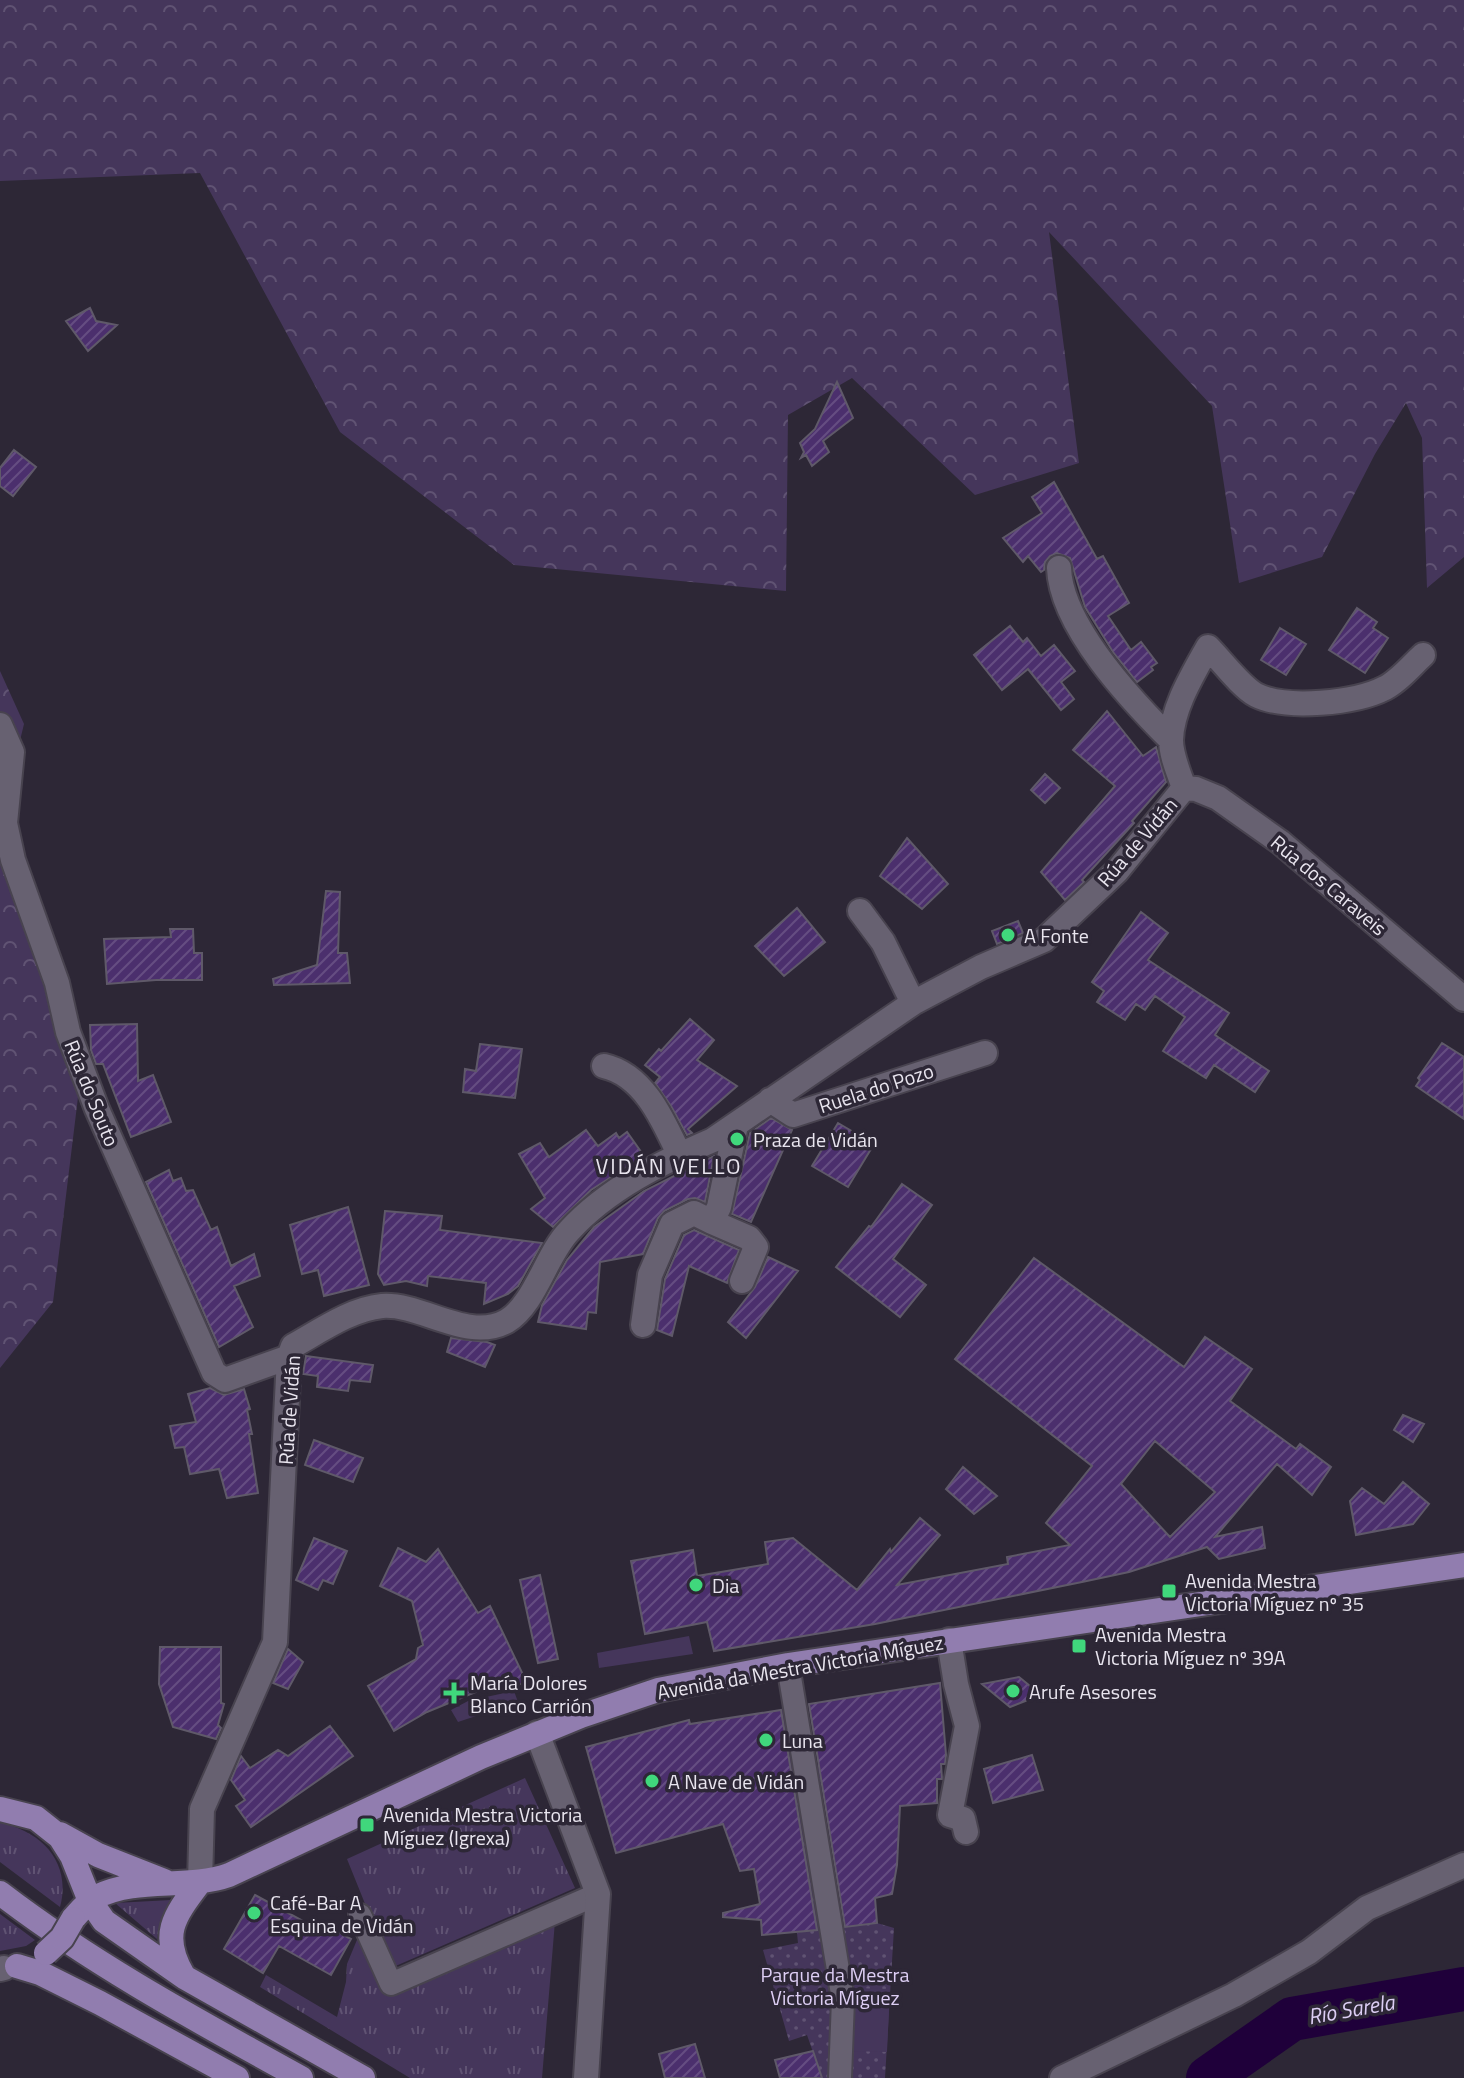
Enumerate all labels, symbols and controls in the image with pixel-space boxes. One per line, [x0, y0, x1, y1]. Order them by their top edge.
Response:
street label: Rúa de Vidán [1089, 790, 1185, 894]
street label: Rúa dos Caraveis [1264, 827, 1394, 943]
place label: A Fonte [1024, 920, 1089, 951]
marker: A Fonte [999, 926, 1017, 944]
street label: Rúa do Souto [57, 1035, 127, 1151]
street label: Ruela do Pozo [814, 1055, 938, 1121]
place label: Praza de Vidán [753, 1124, 878, 1155]
marker: Praza de Vidán [728, 1130, 746, 1148]
district label: VIDÁN VELLO [595, 1149, 743, 1183]
street label: Rúa de Vidán [270, 1354, 308, 1466]
place label: Avenida Mestra Victoria Míguez nº 35 [1185, 1565, 1364, 1619]
place label: Dia [712, 1570, 739, 1601]
marker: Dia [687, 1576, 705, 1594]
marker: Avenida Mestra Victoria Míguez nº 35 [1160, 1582, 1178, 1600]
place label: Avenida Mestra Victoria Míguez nº 39A [1095, 1619, 1286, 1673]
street label: Avenida da Mestra Victoria Míguez [655, 1627, 945, 1707]
marker: Avenida Mestra Victoria Míguez nº 39A [1070, 1637, 1088, 1655]
place label: María Dolores Blanco Carrión [470, 1667, 592, 1721]
place label: Arufe Asesores [1029, 1676, 1157, 1707]
marker: Arufe Asesores [1004, 1682, 1022, 1700]
marker: María Dolores Blanco Carrión [445, 1684, 463, 1702]
place label: Luna [782, 1725, 823, 1756]
marker: Luna [757, 1731, 775, 1749]
place label: A Nave de Vidán [668, 1766, 804, 1797]
marker: A Nave de Vidán [643, 1772, 661, 1790]
place label: Avenida Mestra Victoria Míguez (Igrexa) [383, 1799, 582, 1853]
marker: Avenida Mestra Victoria Míguez (Igrexa) [358, 1816, 376, 1834]
place label: Café-Bar A Esquina de Vidán [270, 1887, 413, 1941]
marker: Café-Bar A Esquina de Vidán [245, 1904, 263, 1922]
park label: Parque da Mestra Victoria Míguez [760, 1959, 910, 2013]
water label: Río Sarela [1305, 1984, 1399, 2033]

